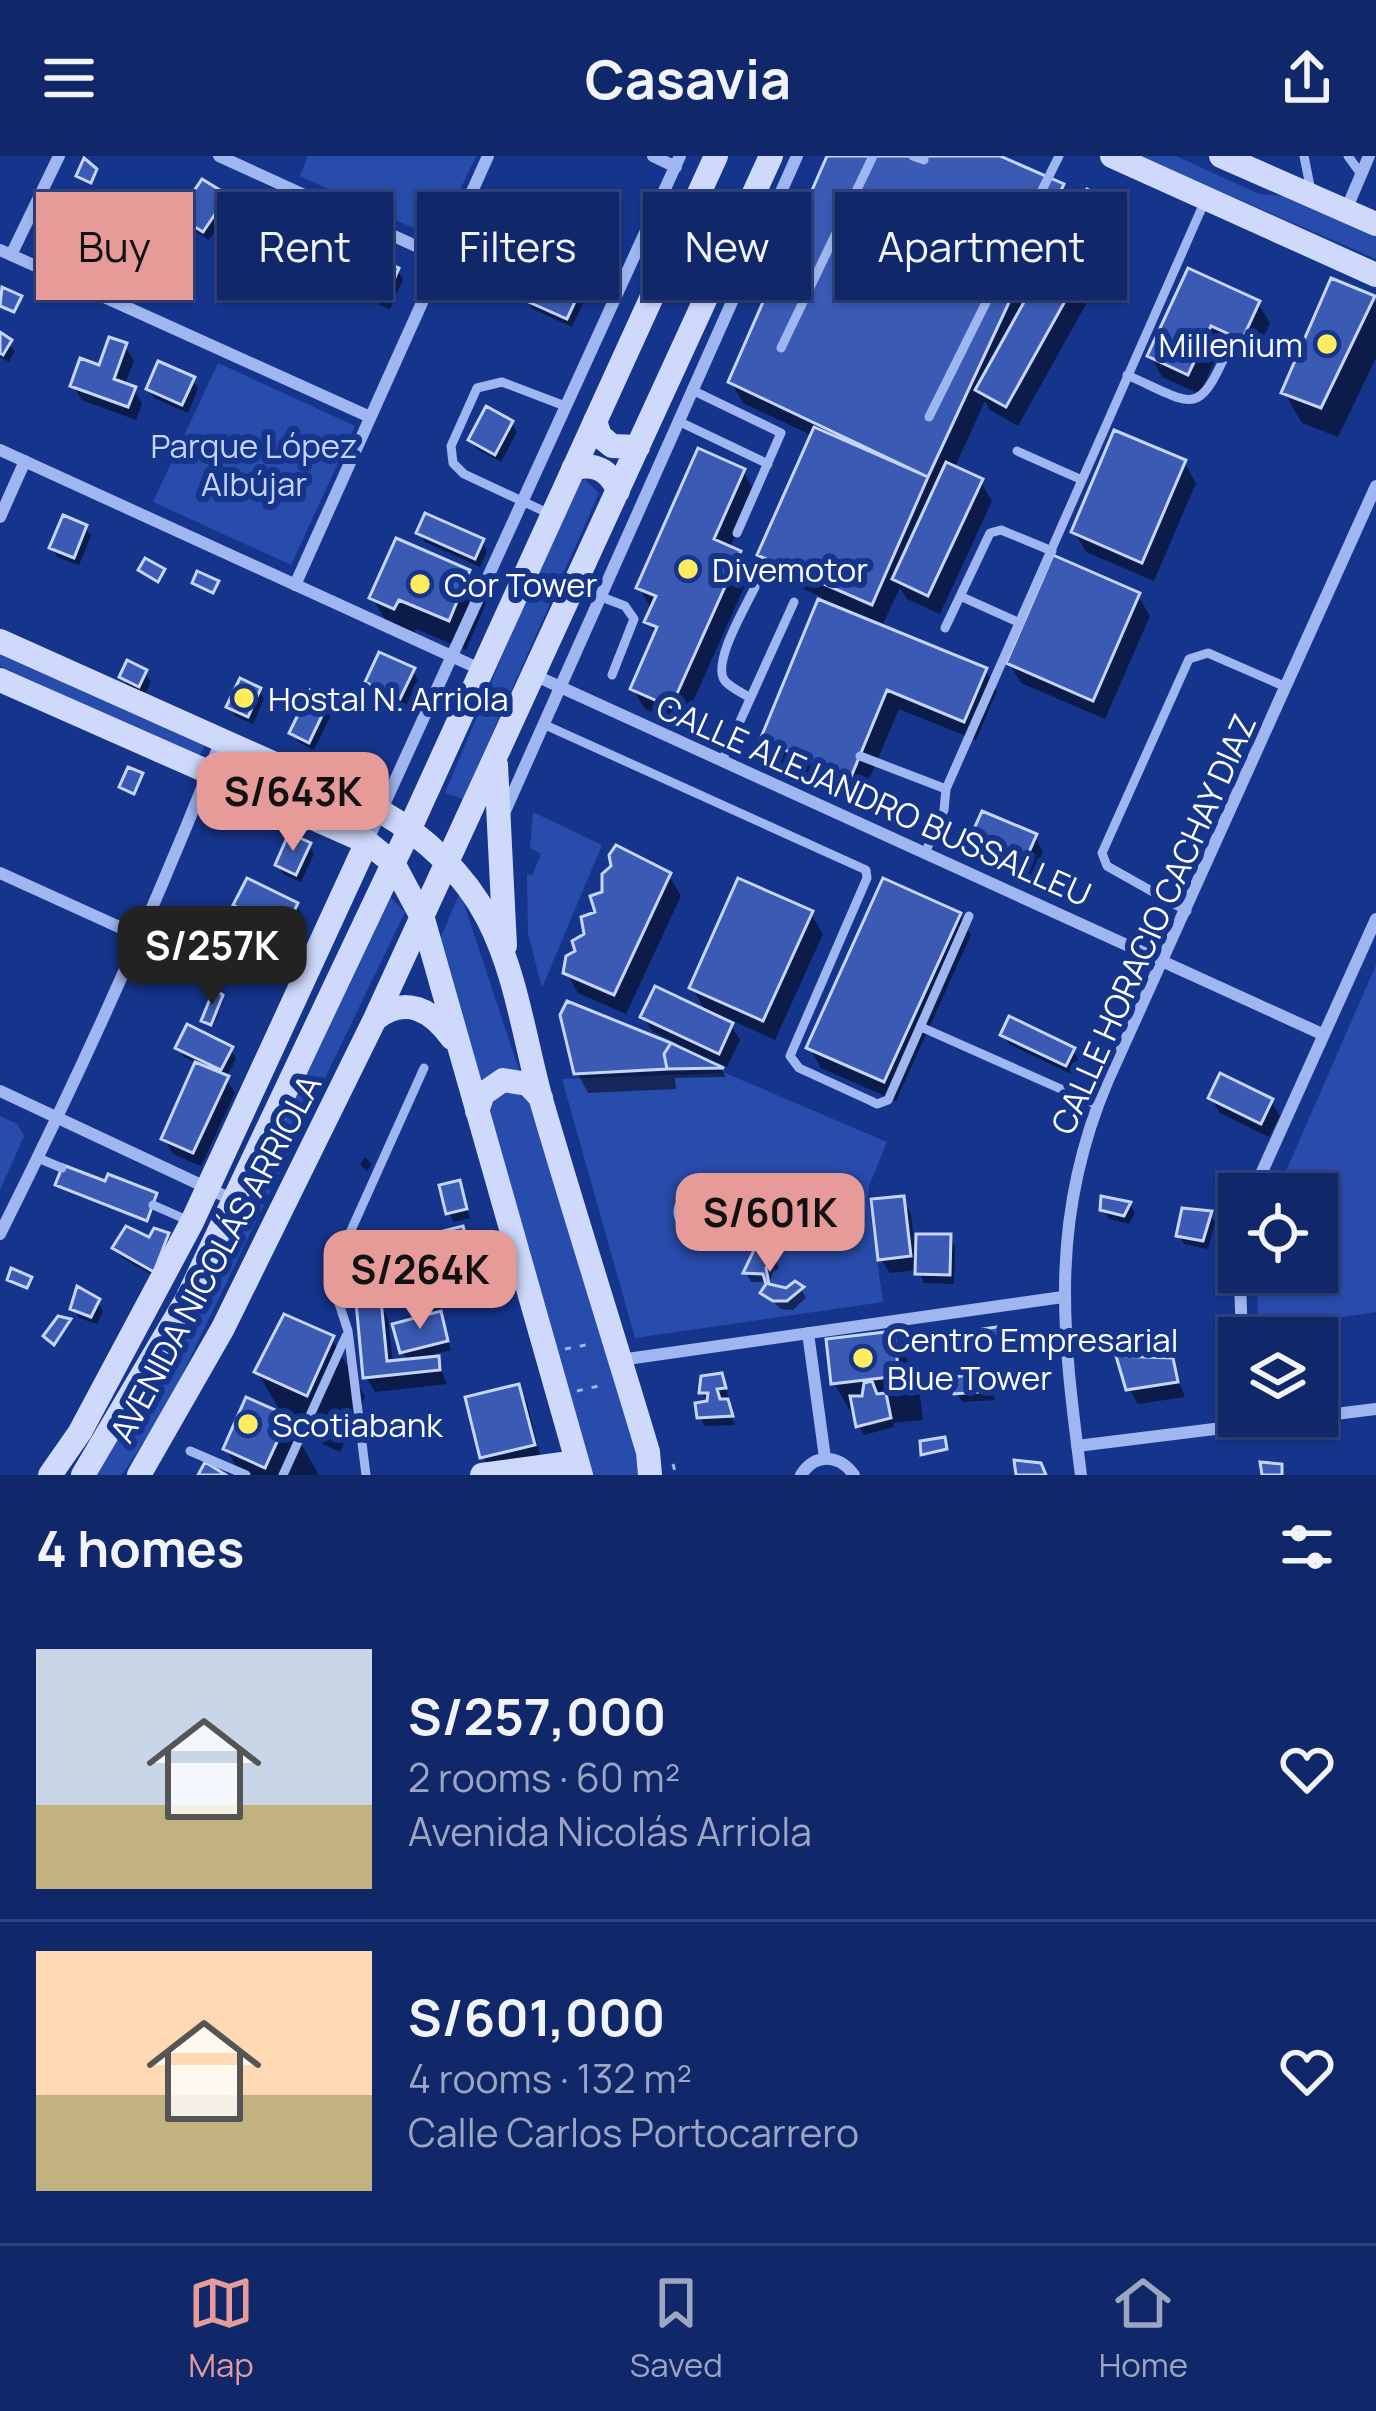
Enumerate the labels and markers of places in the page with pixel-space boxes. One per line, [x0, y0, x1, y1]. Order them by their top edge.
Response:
place label: Millenium [1158, 322, 1303, 367]
marker: Millenium [1314, 331, 1340, 357]
place label: Divemotor [712, 547, 868, 592]
marker: Divemotor [675, 556, 701, 582]
place label: Cor Tower [444, 562, 597, 607]
marker: Cor Tower [407, 571, 433, 597]
place label: Hostal N. Arriola [268, 676, 509, 721]
marker: Hostal N. Arriola [231, 685, 257, 711]
pin: S/643K [195, 752, 391, 854]
pin: S/257K [114, 906, 310, 1008]
pin: S/601K [672, 1173, 868, 1275]
pin: S/264K [322, 1230, 518, 1332]
place label: Centro Empresarial Blue Tower [887, 1317, 1178, 1400]
marker: Centro Empresarial Blue Tower [850, 1345, 876, 1371]
place label: Scotiabank [272, 1402, 444, 1447]
marker: Scotiabank [235, 1411, 261, 1437]

